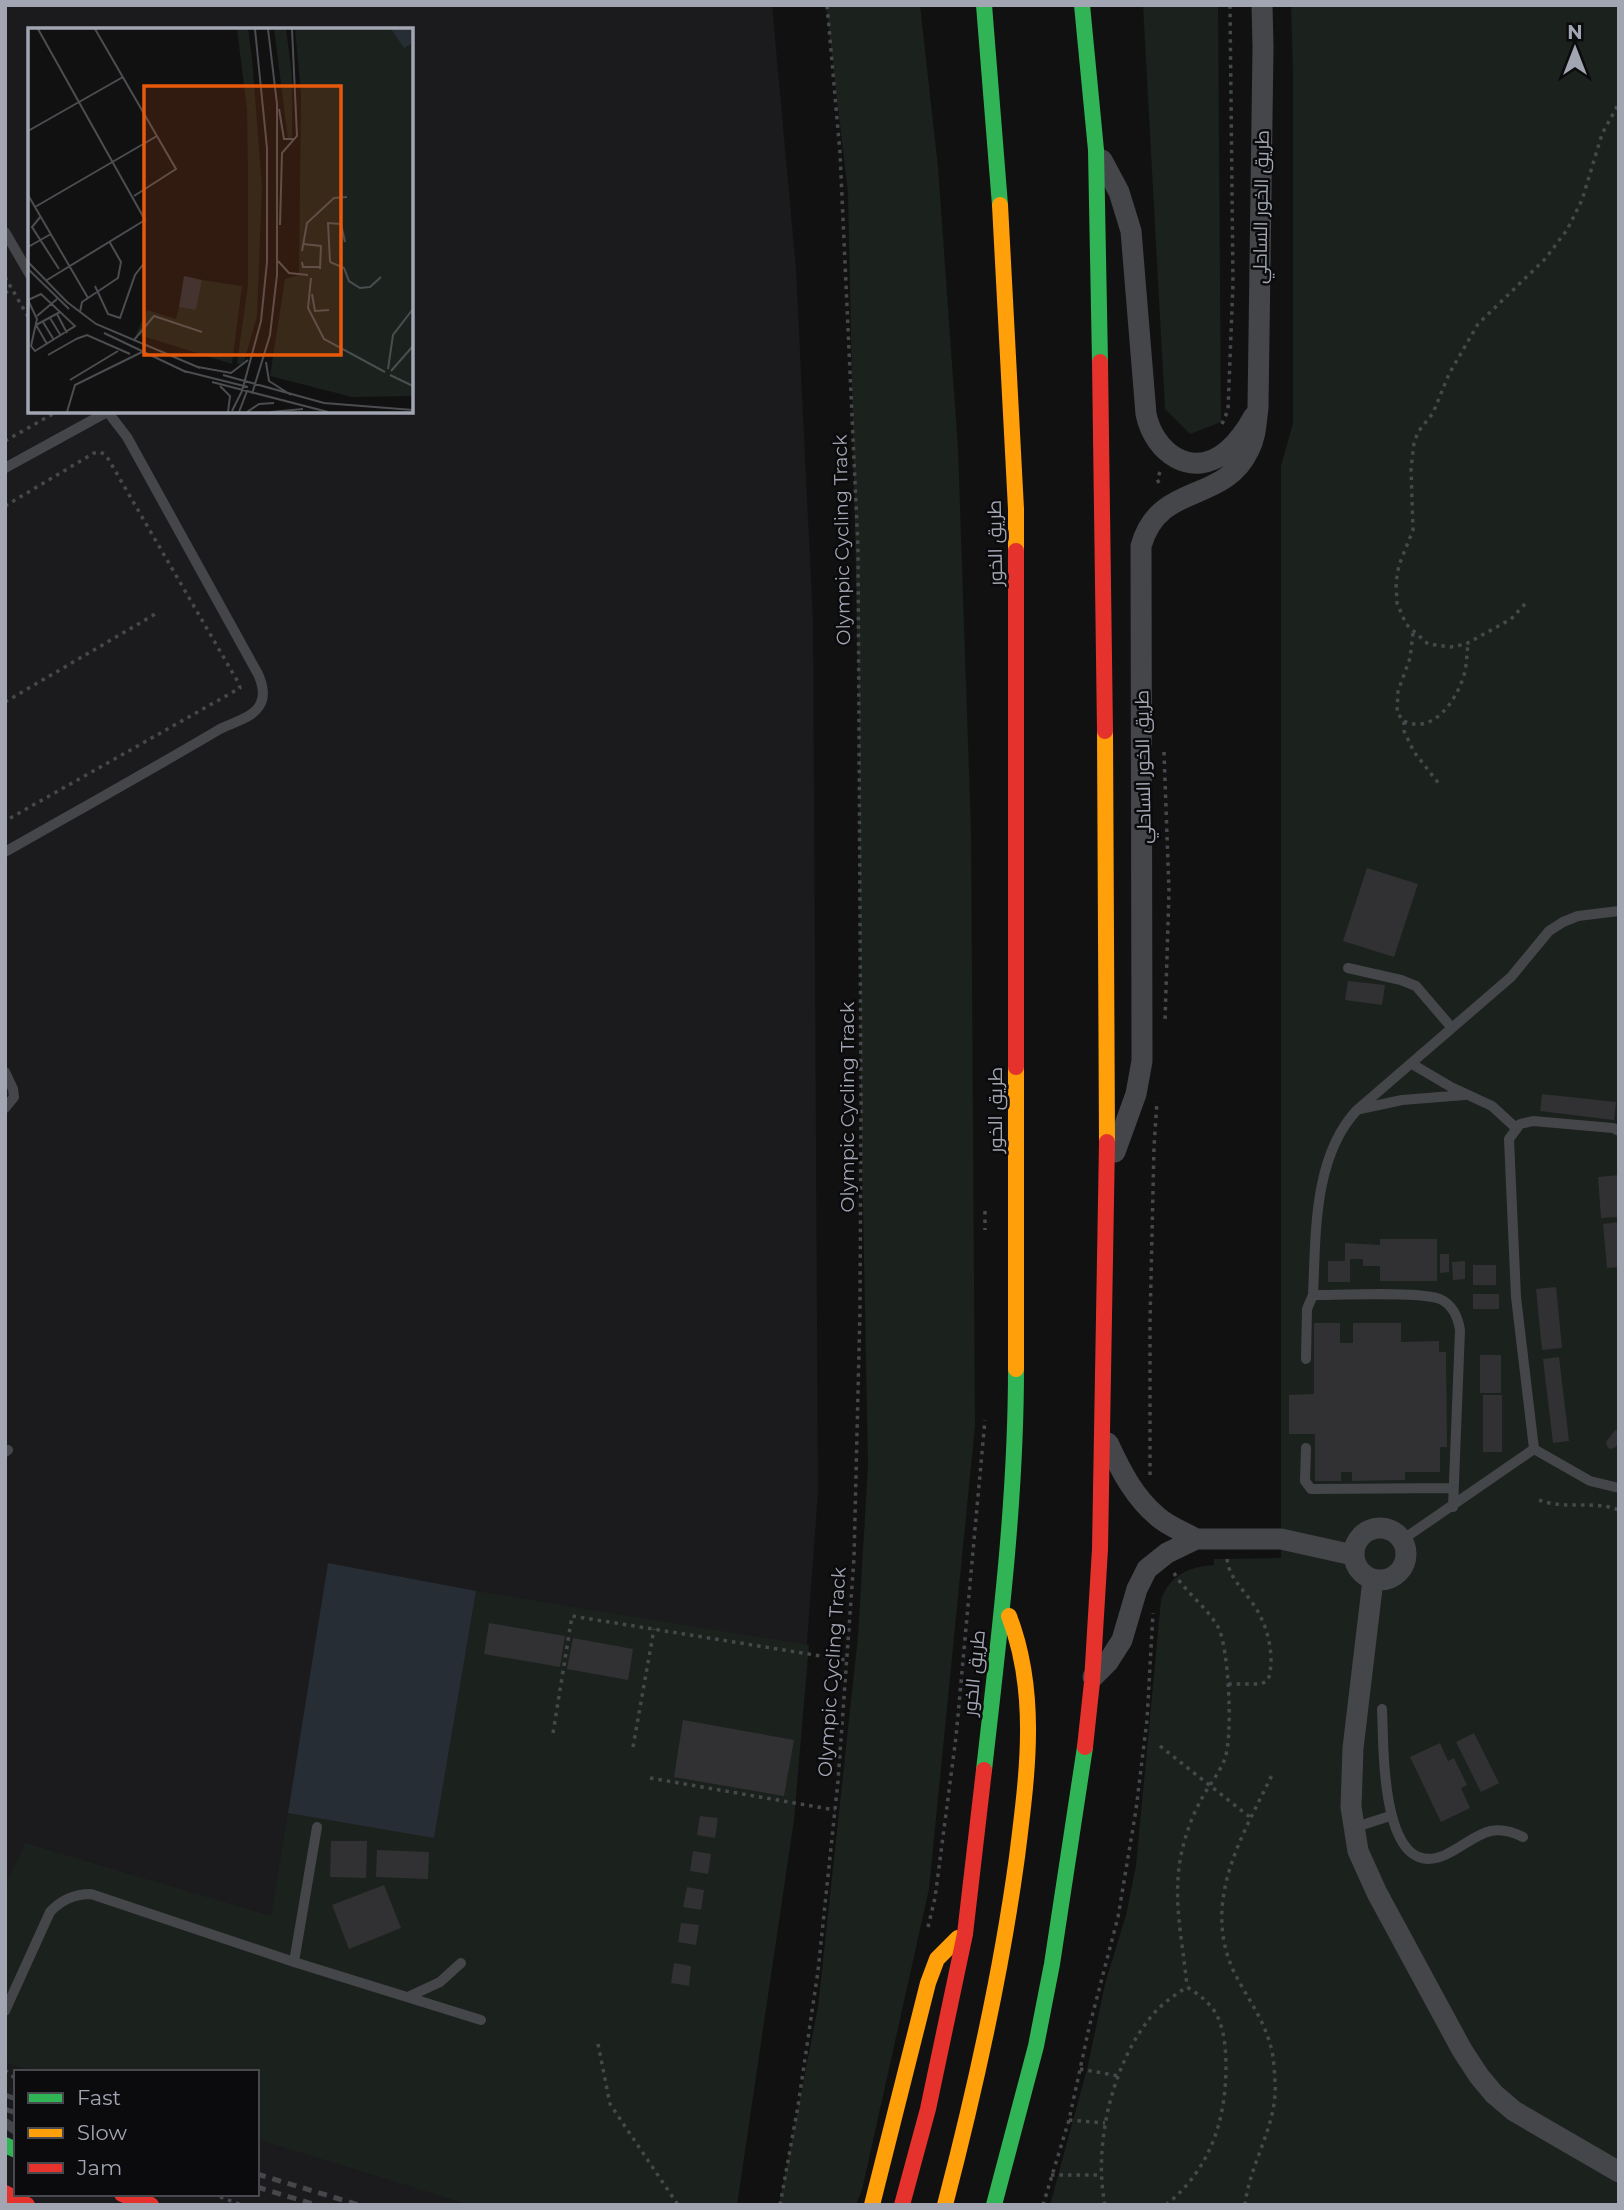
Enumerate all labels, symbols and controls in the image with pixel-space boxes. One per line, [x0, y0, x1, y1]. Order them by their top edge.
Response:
north arrow [1540, 14, 1610, 84]
text: N [1567, 21, 1583, 44]
inset map [28, 28, 413, 413]
street label: طريق الخور الساحلي [1248, 130, 1277, 284]
street label: Olympic Cycling Track [829, 434, 855, 646]
street label: طريق الخور [983, 500, 1008, 587]
street label: طريق الخور الساحلي [1130, 690, 1159, 844]
street label: Olympic Cycling Track [836, 1001, 859, 1212]
street label: طريق الخور [984, 1067, 1008, 1154]
street label: Olympic Cycling Track [813, 1565, 851, 1778]
street label: طريق الخور [958, 1629, 991, 1718]
legend [14, 2070, 259, 2196]
text: Fast [77, 2085, 121, 2110]
text: Slow [77, 2120, 127, 2145]
text: Jam [76, 2155, 122, 2180]

